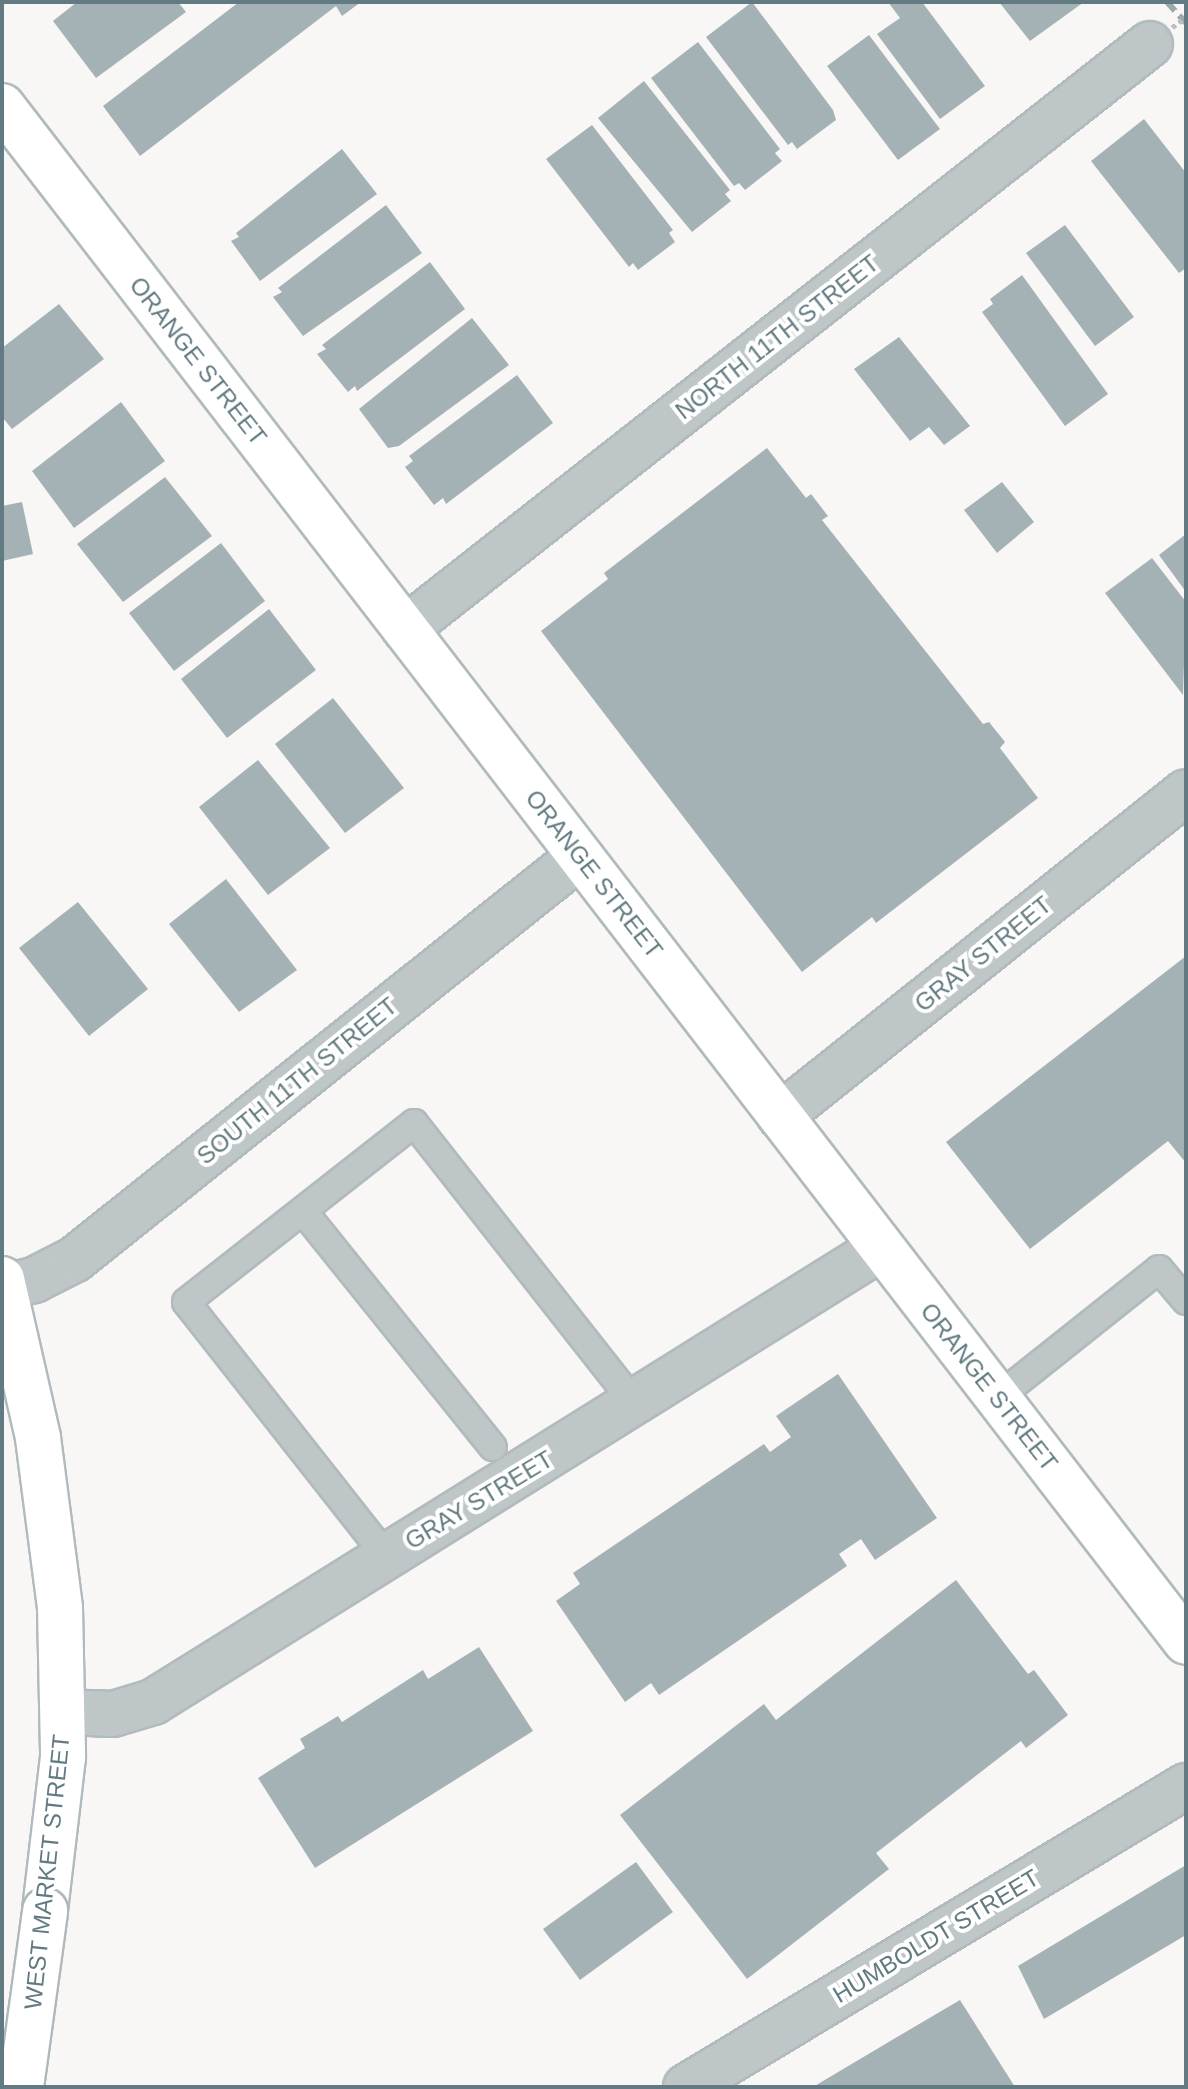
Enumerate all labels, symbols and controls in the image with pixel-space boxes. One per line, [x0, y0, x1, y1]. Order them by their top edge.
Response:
street label: NORTH 11TH STREET [670, 249, 884, 425]
street label: ORANGE STREET [123, 271, 273, 451]
street label: ORANGE STREET [519, 784, 669, 964]
street label: GRAY STREET [909, 890, 1057, 1018]
street label: SOUTH 11TH STREET [191, 991, 403, 1171]
street label: ORANGE STREET [914, 1297, 1064, 1477]
street label: GRAY STREET [400, 1445, 558, 1555]
street label: WEST MARKET STREET [18, 1733, 76, 2011]
street label: HUMBOLDT STREET [827, 1863, 1045, 2009]

